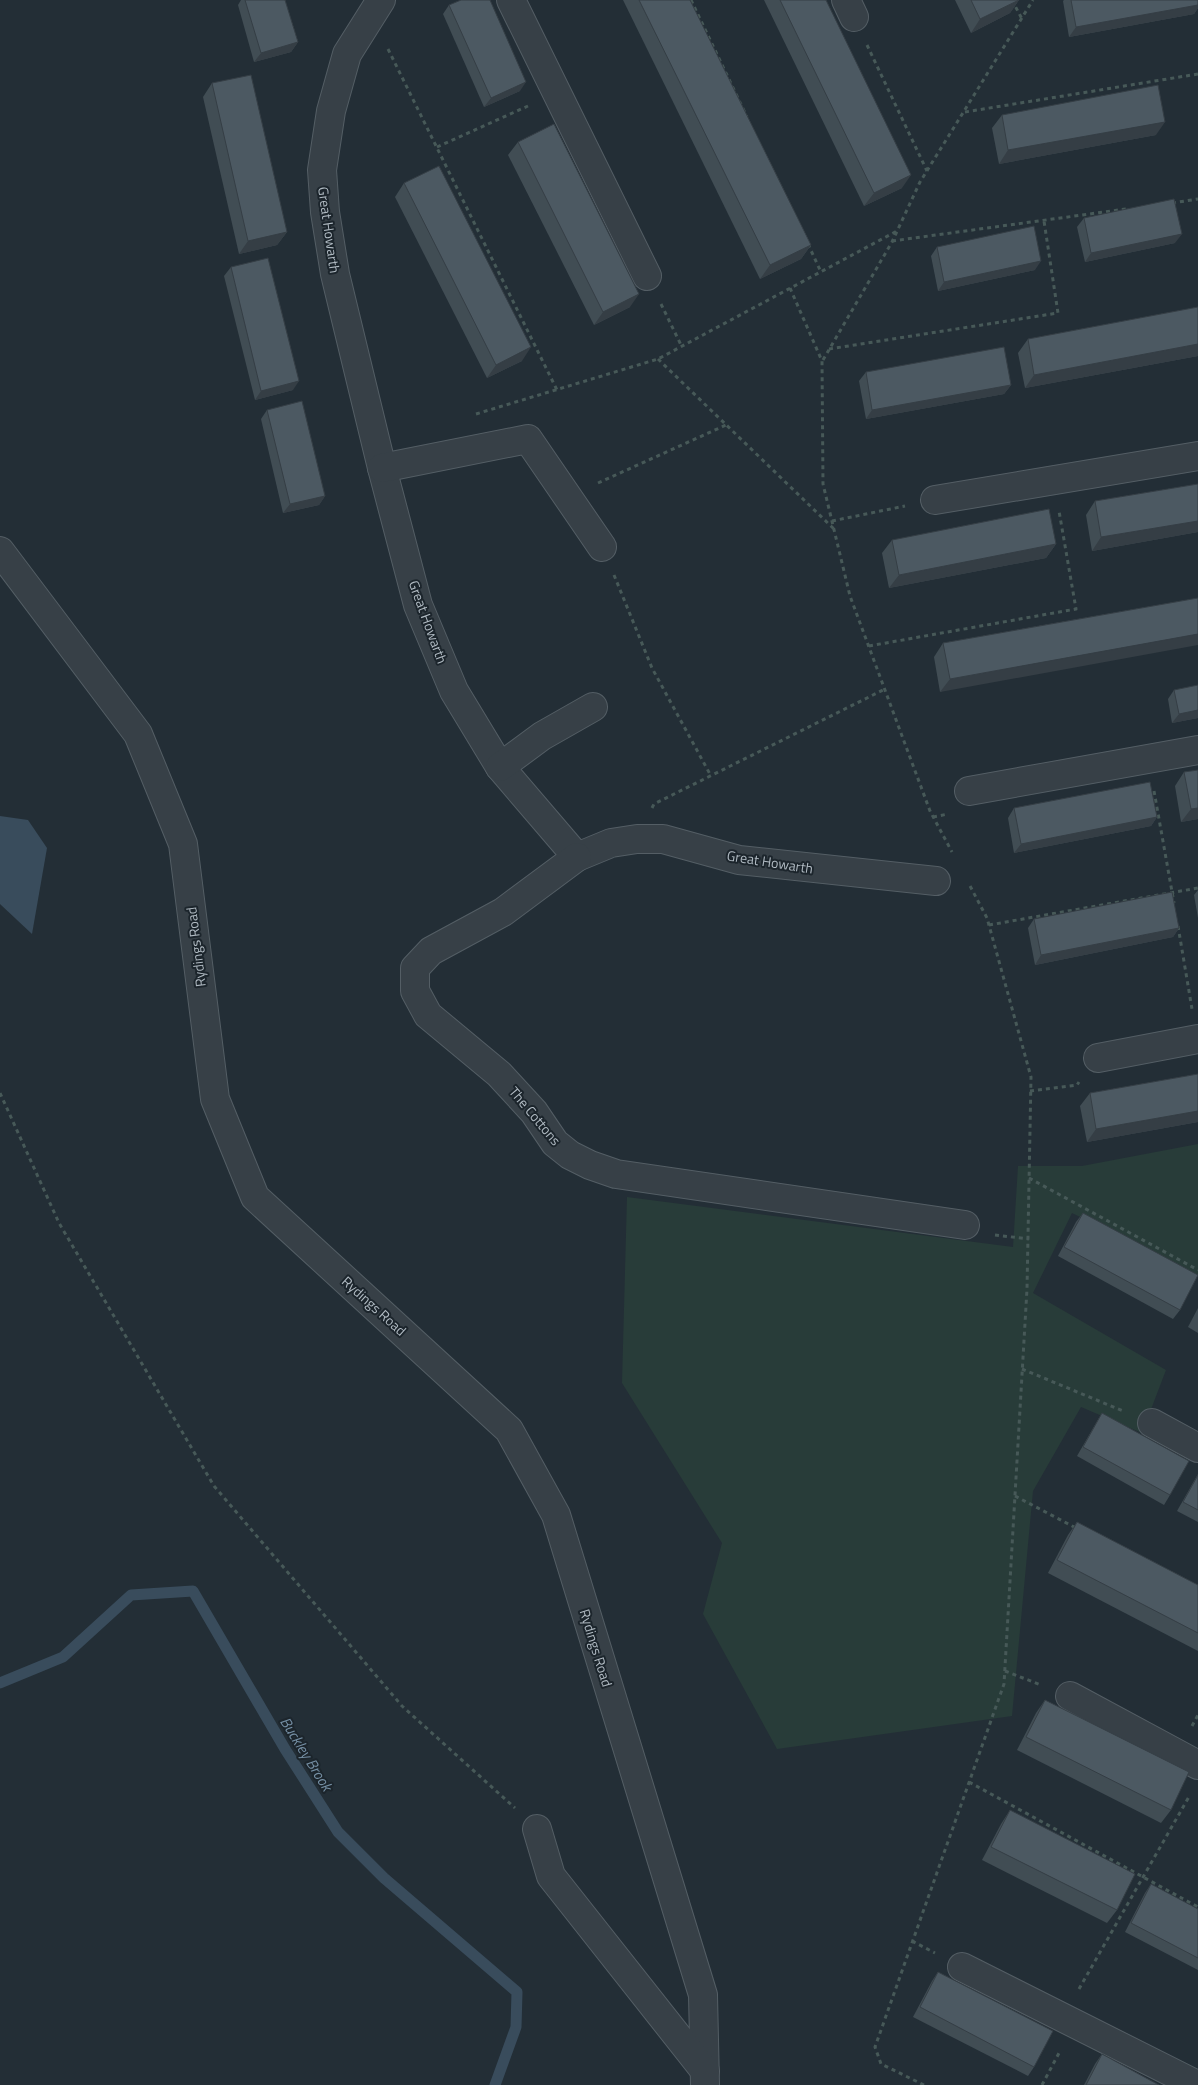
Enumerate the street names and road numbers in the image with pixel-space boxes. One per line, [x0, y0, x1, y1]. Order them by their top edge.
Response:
street label: Great Howarth [313, 185, 346, 274]
street label: Great Howarth [404, 577, 453, 666]
street label: Great Howarth [725, 844, 815, 879]
street label: Rydings Road [180, 906, 211, 988]
street label: The Cottons [504, 1082, 566, 1150]
street label: Rydings Road [337, 1271, 411, 1340]
street label: Rydings Road [575, 1606, 618, 1689]

